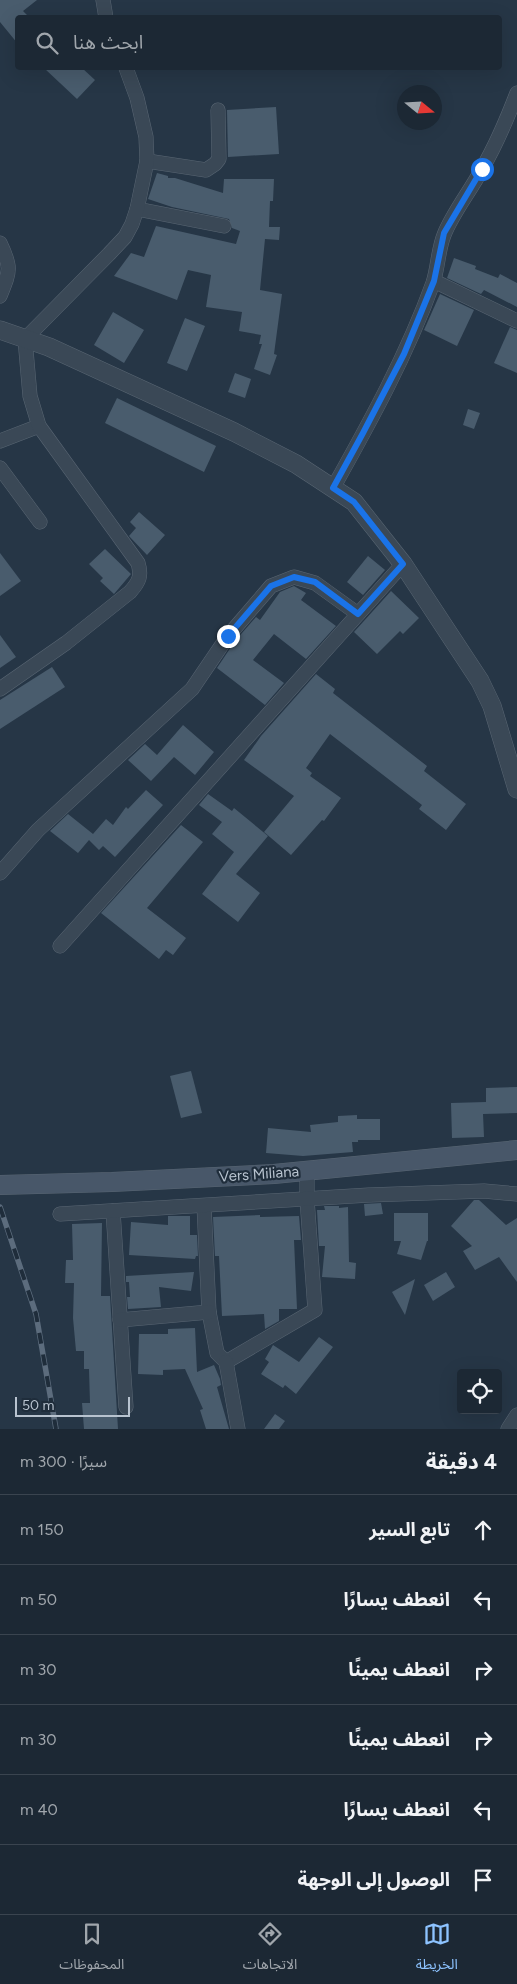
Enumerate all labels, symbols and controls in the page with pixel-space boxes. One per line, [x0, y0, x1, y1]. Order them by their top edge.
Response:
search box [15, 15, 502, 70]
icon: search [33, 29, 61, 57]
text: ابحث هنا [73, 31, 143, 54]
north arrow [397, 85, 442, 130]
route start [471, 158, 494, 181]
route end [217, 625, 240, 648]
street label: Vers Miliana [218, 1162, 300, 1186]
map controls [457, 1369, 502, 1414]
button: locate [457, 1369, 502, 1414]
scale bar [15, 1394, 130, 1417]
text: 50 m [22, 1397, 54, 1414]
text: 4 دقيقة [426, 1449, 497, 1474]
text: سيرًا · 300 m [20, 1452, 107, 1471]
icon: ahead [469, 1516, 497, 1544]
text: تابع السير [369, 1518, 450, 1541]
text: 150 m [20, 1520, 64, 1539]
icon: left [469, 1586, 497, 1614]
text: انعطف يسارًا [343, 1588, 450, 1611]
text: 50 m [20, 1590, 57, 1609]
icon: right [469, 1656, 497, 1684]
text: انعطف يمينًا [348, 1658, 450, 1681]
text: 30 m [20, 1660, 57, 1679]
icon: right [469, 1726, 497, 1754]
text: انعطف يمينًا [348, 1728, 450, 1751]
text: 30 m [20, 1730, 57, 1749]
icon: left [469, 1796, 497, 1824]
text: انعطف يسارًا [343, 1798, 450, 1821]
text: 40 m [20, 1800, 58, 1819]
icon: arrive [469, 1866, 497, 1894]
text: الوصول إلى الوجهة [297, 1868, 450, 1891]
tab: المحفوظات [59, 1920, 124, 1979]
tab: الاتجاهات [243, 1920, 297, 1979]
tab: الخريطة [416, 1920, 458, 1979]

